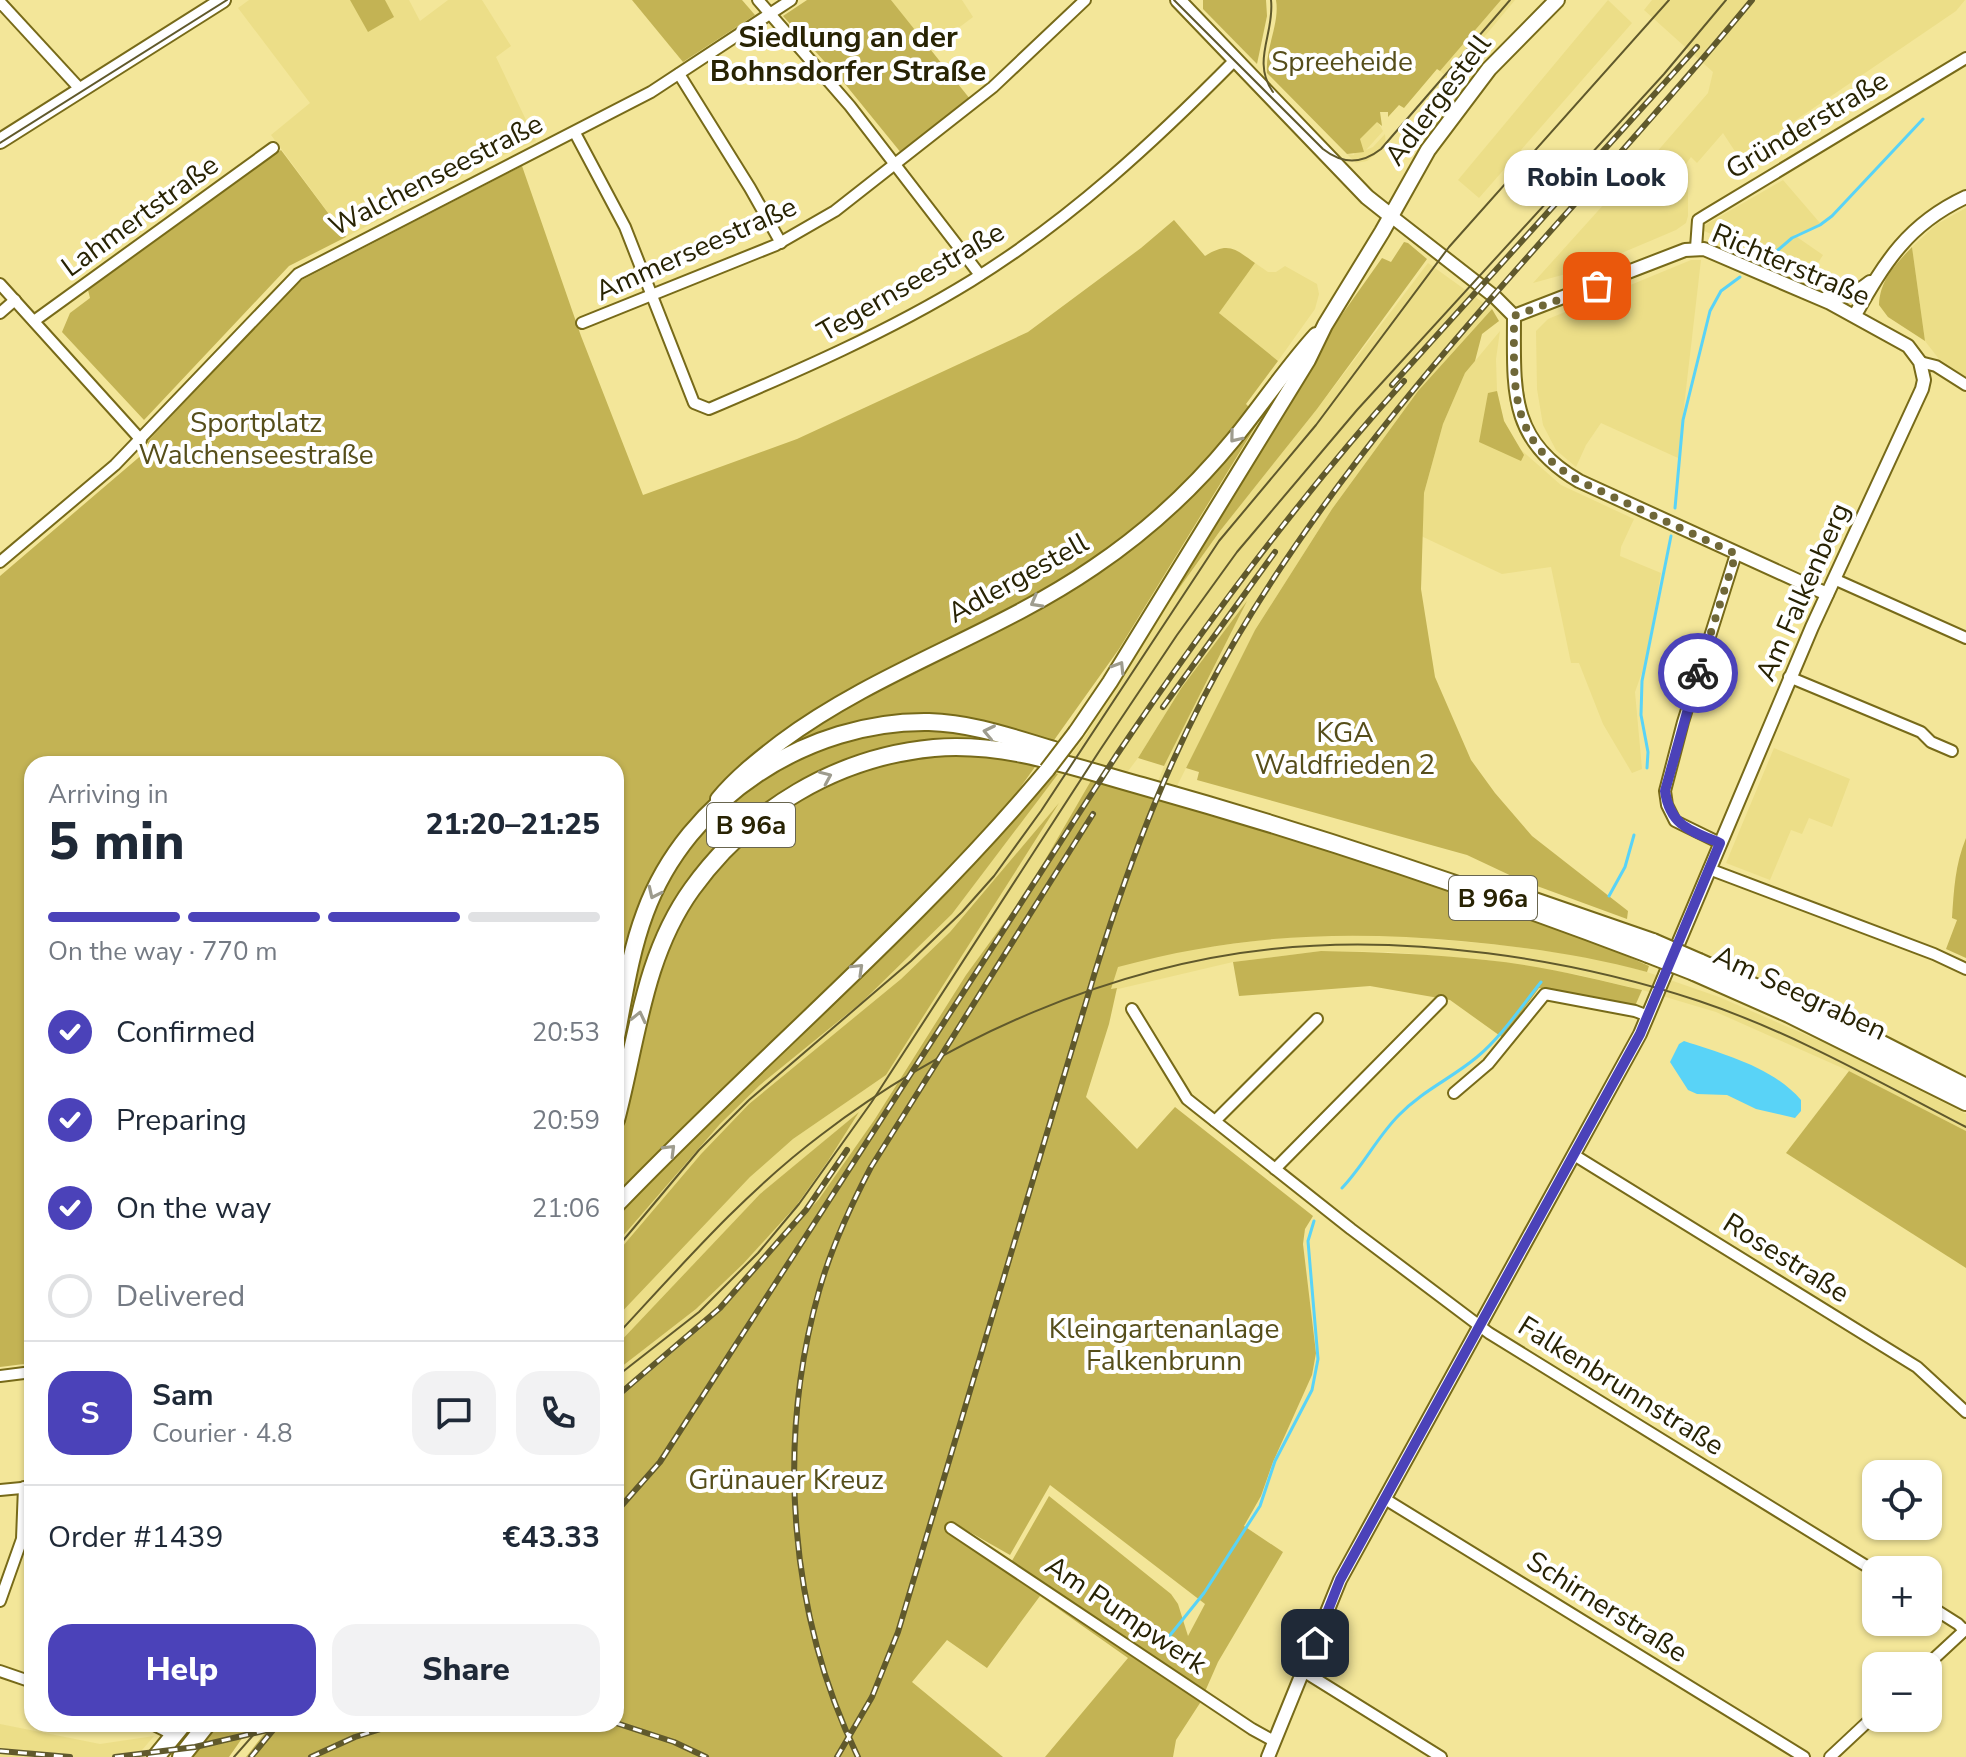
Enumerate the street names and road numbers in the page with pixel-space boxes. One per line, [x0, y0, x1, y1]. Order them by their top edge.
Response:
street label: Adlergestell [1376, 26, 1500, 173]
street label: Gründerstraße [1719, 62, 1895, 188]
street label: Walchenseestraße [323, 105, 549, 245]
street label: Lahmertstraße [54, 146, 226, 286]
street label: Ammerseestraße [589, 188, 803, 310]
street label: Tegernseestraße [811, 213, 1011, 351]
street label: Richterstraße [1706, 215, 1876, 315]
street label: Am Falkenberg [1747, 497, 1859, 687]
street label: Adlergestell [941, 523, 1096, 632]
road number: B 96a [707, 803, 795, 847]
road number: B 96a [1449, 876, 1537, 920]
street label: Am Seegraben [1707, 936, 1893, 1050]
street label: Rosestraße [1716, 1204, 1856, 1312]
street label: Falkenbrunnstraße [1511, 1307, 1731, 1465]
street label: Schirnerstraße [1519, 1542, 1695, 1672]
street label: Am Pumpwerk [1038, 1547, 1215, 1684]

